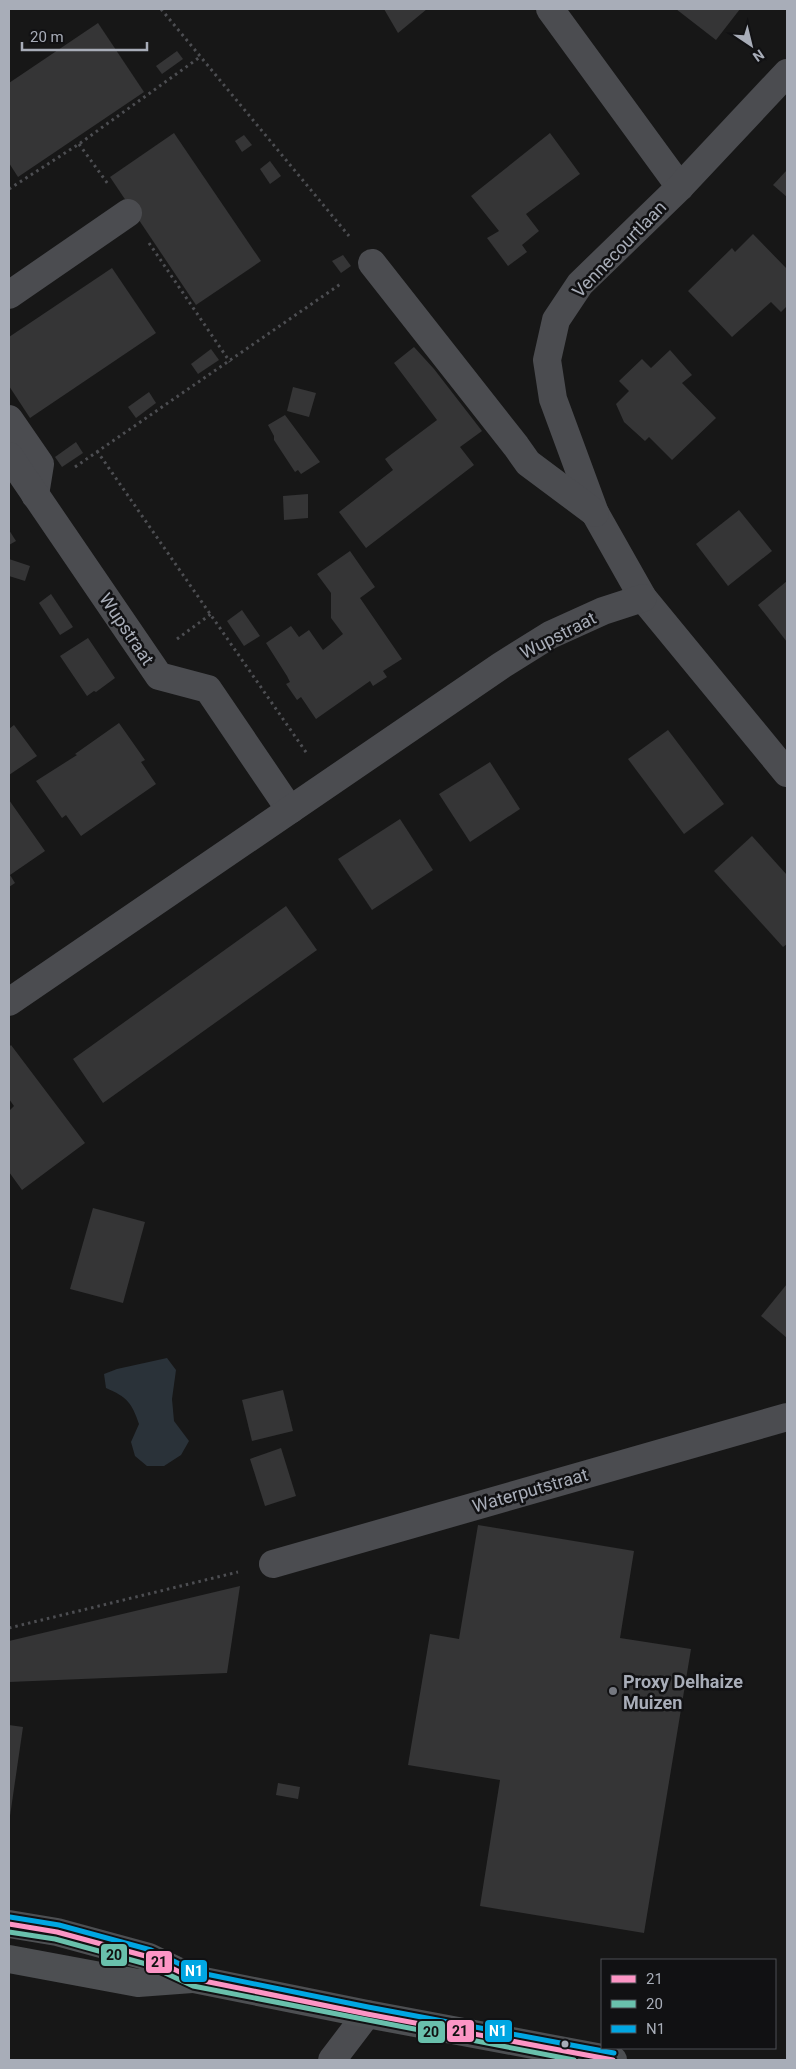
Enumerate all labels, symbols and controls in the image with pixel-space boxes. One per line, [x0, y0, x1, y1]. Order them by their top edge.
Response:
scale bar [22, 20, 148, 52]
north arrow [726, 20, 776, 70]
text: 20 m [30, 28, 64, 46]
text: N [750, 46, 767, 65]
street label: Vennecourtlaan [568, 196, 670, 302]
street label: Wupstraat [95, 589, 159, 669]
street label: Wupstraat [517, 607, 599, 663]
street label: Waterputstraat [470, 1463, 590, 1517]
place label: Proxy Delhaize Muizen [623, 1671, 743, 1713]
marker: Proxy Delhaize Muizen [607, 1685, 619, 1697]
line badge: 20 [100, 1943, 128, 1967]
text: 20 [106, 1947, 122, 1963]
line badge: 21 [145, 1950, 173, 1974]
text: 21 [151, 1954, 167, 1970]
line badge: N1 [180, 1959, 208, 1983]
legend [601, 1959, 776, 2049]
text: N1 [185, 1963, 203, 1979]
text: 21 [646, 1970, 663, 1988]
text: 20 [646, 1995, 663, 2013]
line badge: 21 [446, 2019, 475, 2043]
line badge: N1 [484, 2019, 513, 2043]
line badge: 20 [417, 2020, 446, 2044]
text: N1 [646, 2020, 665, 2038]
text: 21 [452, 2023, 468, 2039]
text: N1 [489, 2023, 507, 2039]
text: 20 [423, 2024, 439, 2040]
unlabelled marker [560, 2039, 570, 2049]

